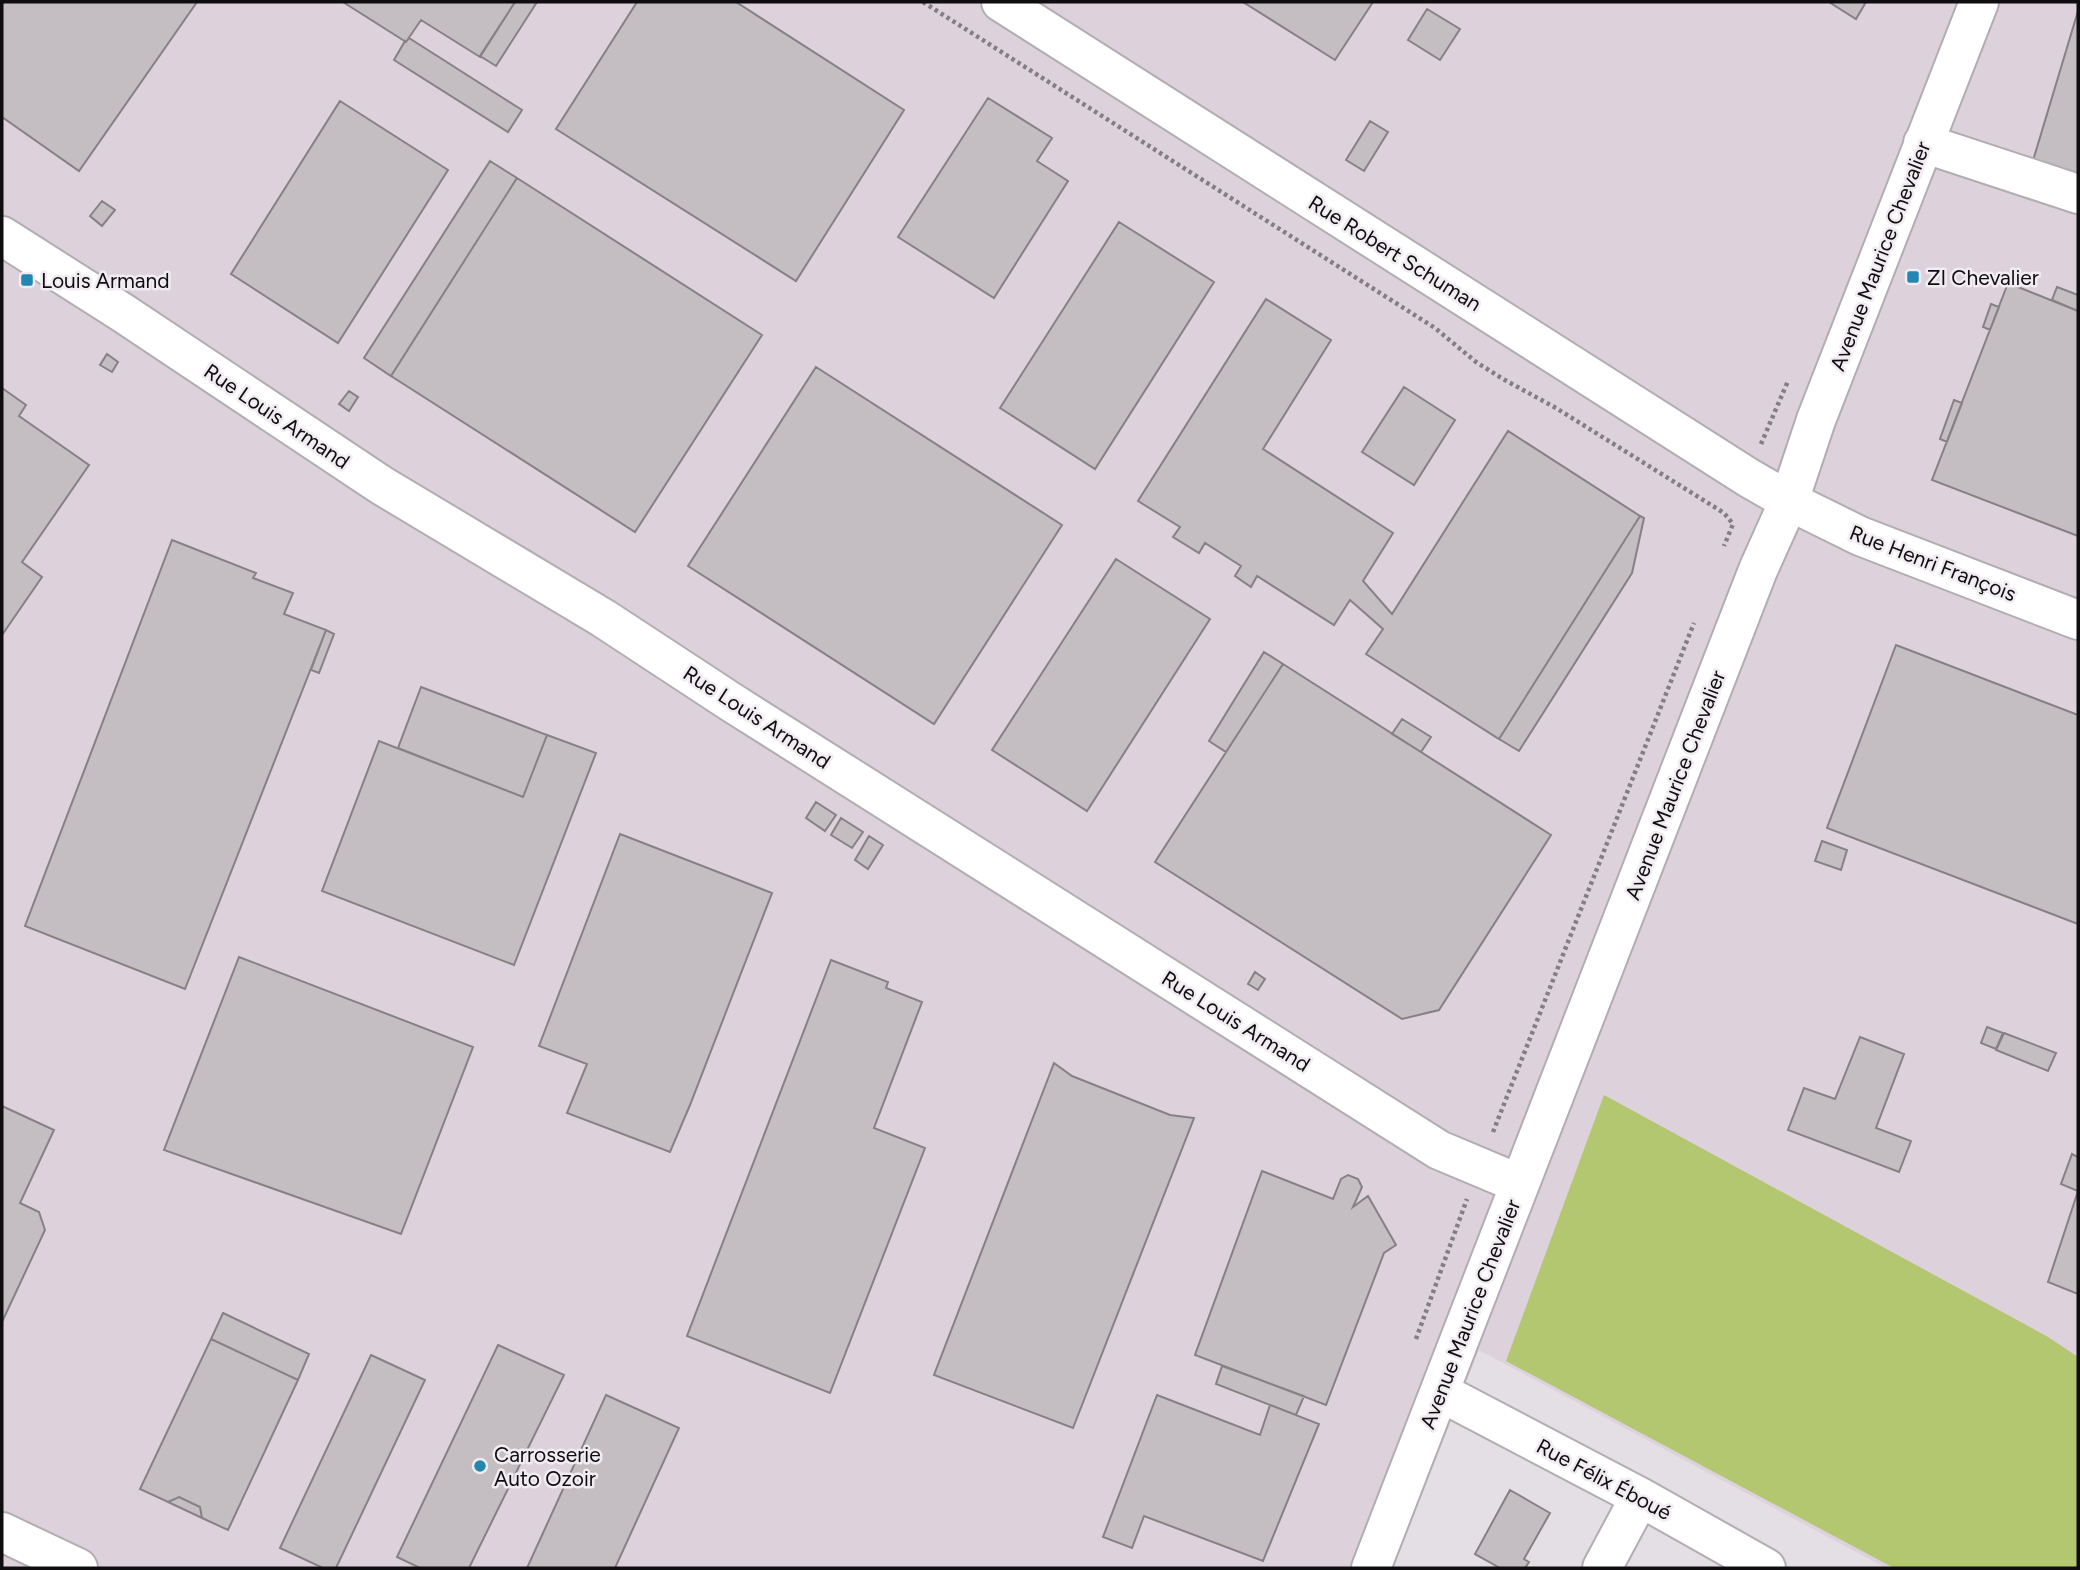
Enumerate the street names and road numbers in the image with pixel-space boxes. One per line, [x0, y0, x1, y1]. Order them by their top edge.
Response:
street label: Avenue Maurice Chevalier [1825, 138, 1935, 374]
street label: Rue Robert Schuman [1304, 190, 1486, 316]
street label: Rue Louis Armand [199, 358, 355, 474]
street label: Rue Henri François [1846, 520, 2020, 606]
street label: Rue Louis Armand [679, 660, 835, 774]
street label: Avenue Maurice Chevalier [1620, 667, 1730, 903]
street label: Rue Louis Armand [1157, 965, 1315, 1077]
street label: Avenue Maurice Chevalier [1415, 1196, 1525, 1432]
street label: Rue Félix Éboué [1532, 1433, 1676, 1525]

